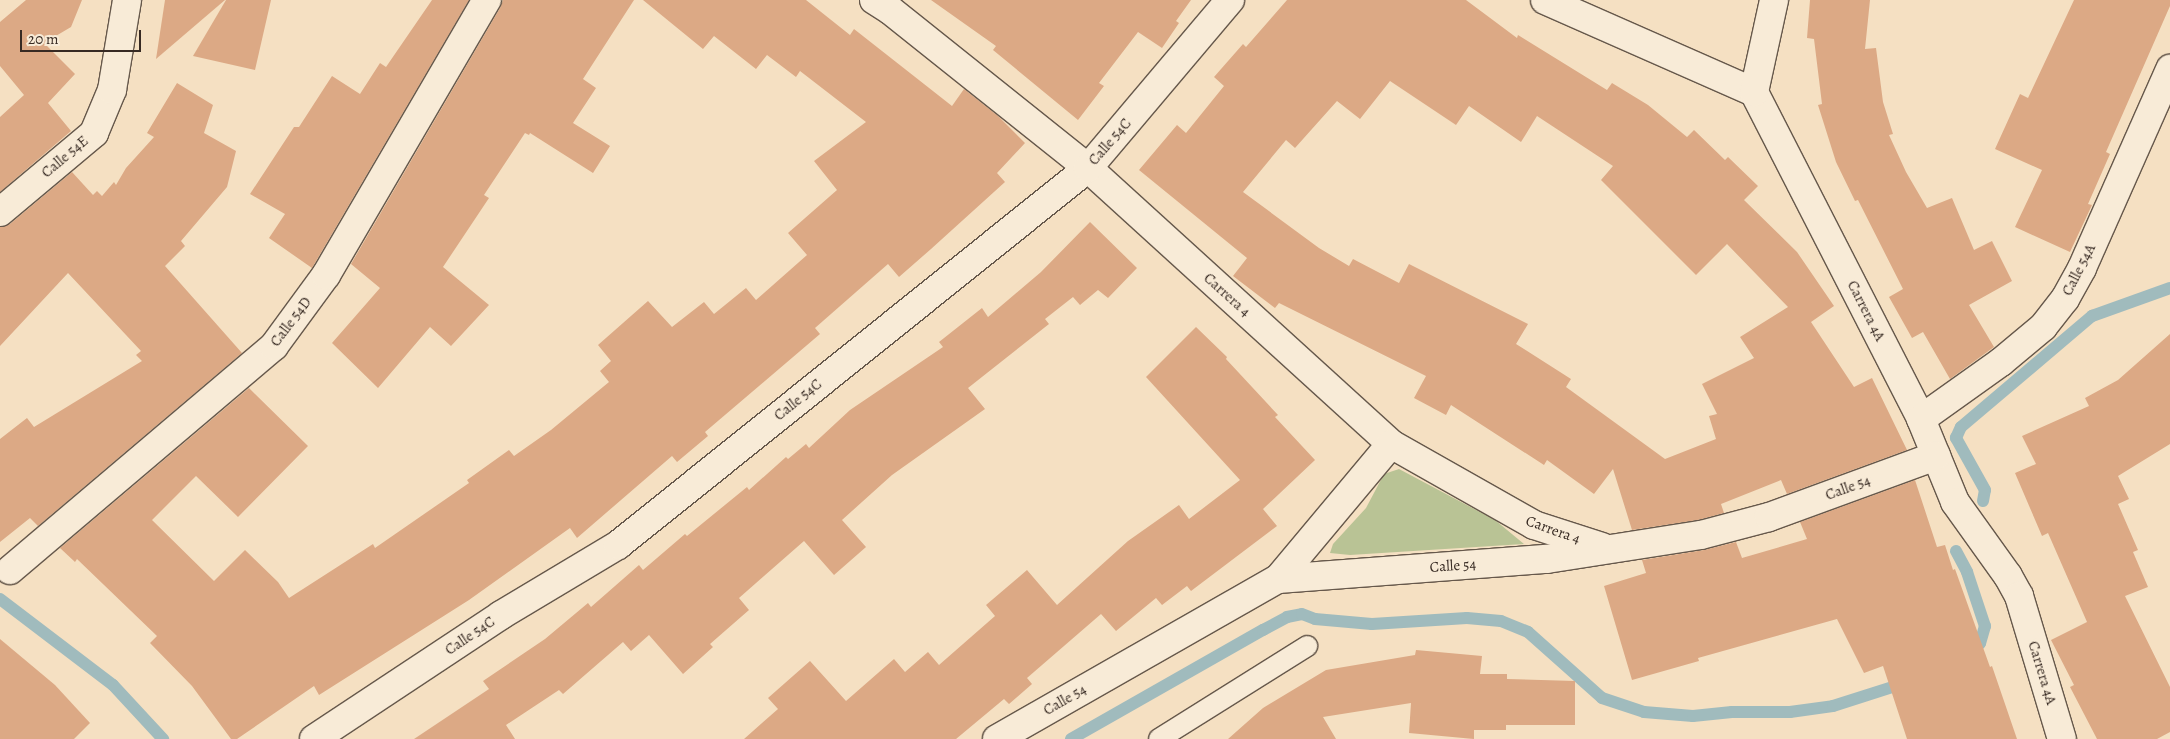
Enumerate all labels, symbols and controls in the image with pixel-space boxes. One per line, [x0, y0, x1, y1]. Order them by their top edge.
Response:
scale bar [22, 20, 144, 52]
text: 20 m [28, 29, 59, 49]
street label: Calle 54C [1085, 115, 1135, 169]
street label: Calle 54E [38, 132, 92, 182]
street label: Calle 54A [2058, 241, 2100, 299]
street label: Carrera 4 [1200, 269, 1254, 321]
street label: Carrera 4A [1843, 278, 1889, 344]
street label: Calle 54D [267, 294, 315, 350]
street label: Calle 54C [771, 375, 825, 425]
street label: Calle 54 [1823, 472, 1873, 504]
street label: Carrera 4 [1523, 512, 1583, 548]
street label: Calle 54 [1429, 555, 1477, 577]
street label: Calle 54C [442, 613, 498, 659]
street label: Carrera 4A [2024, 639, 2060, 707]
street label: Calle 54 [1040, 681, 1090, 719]

